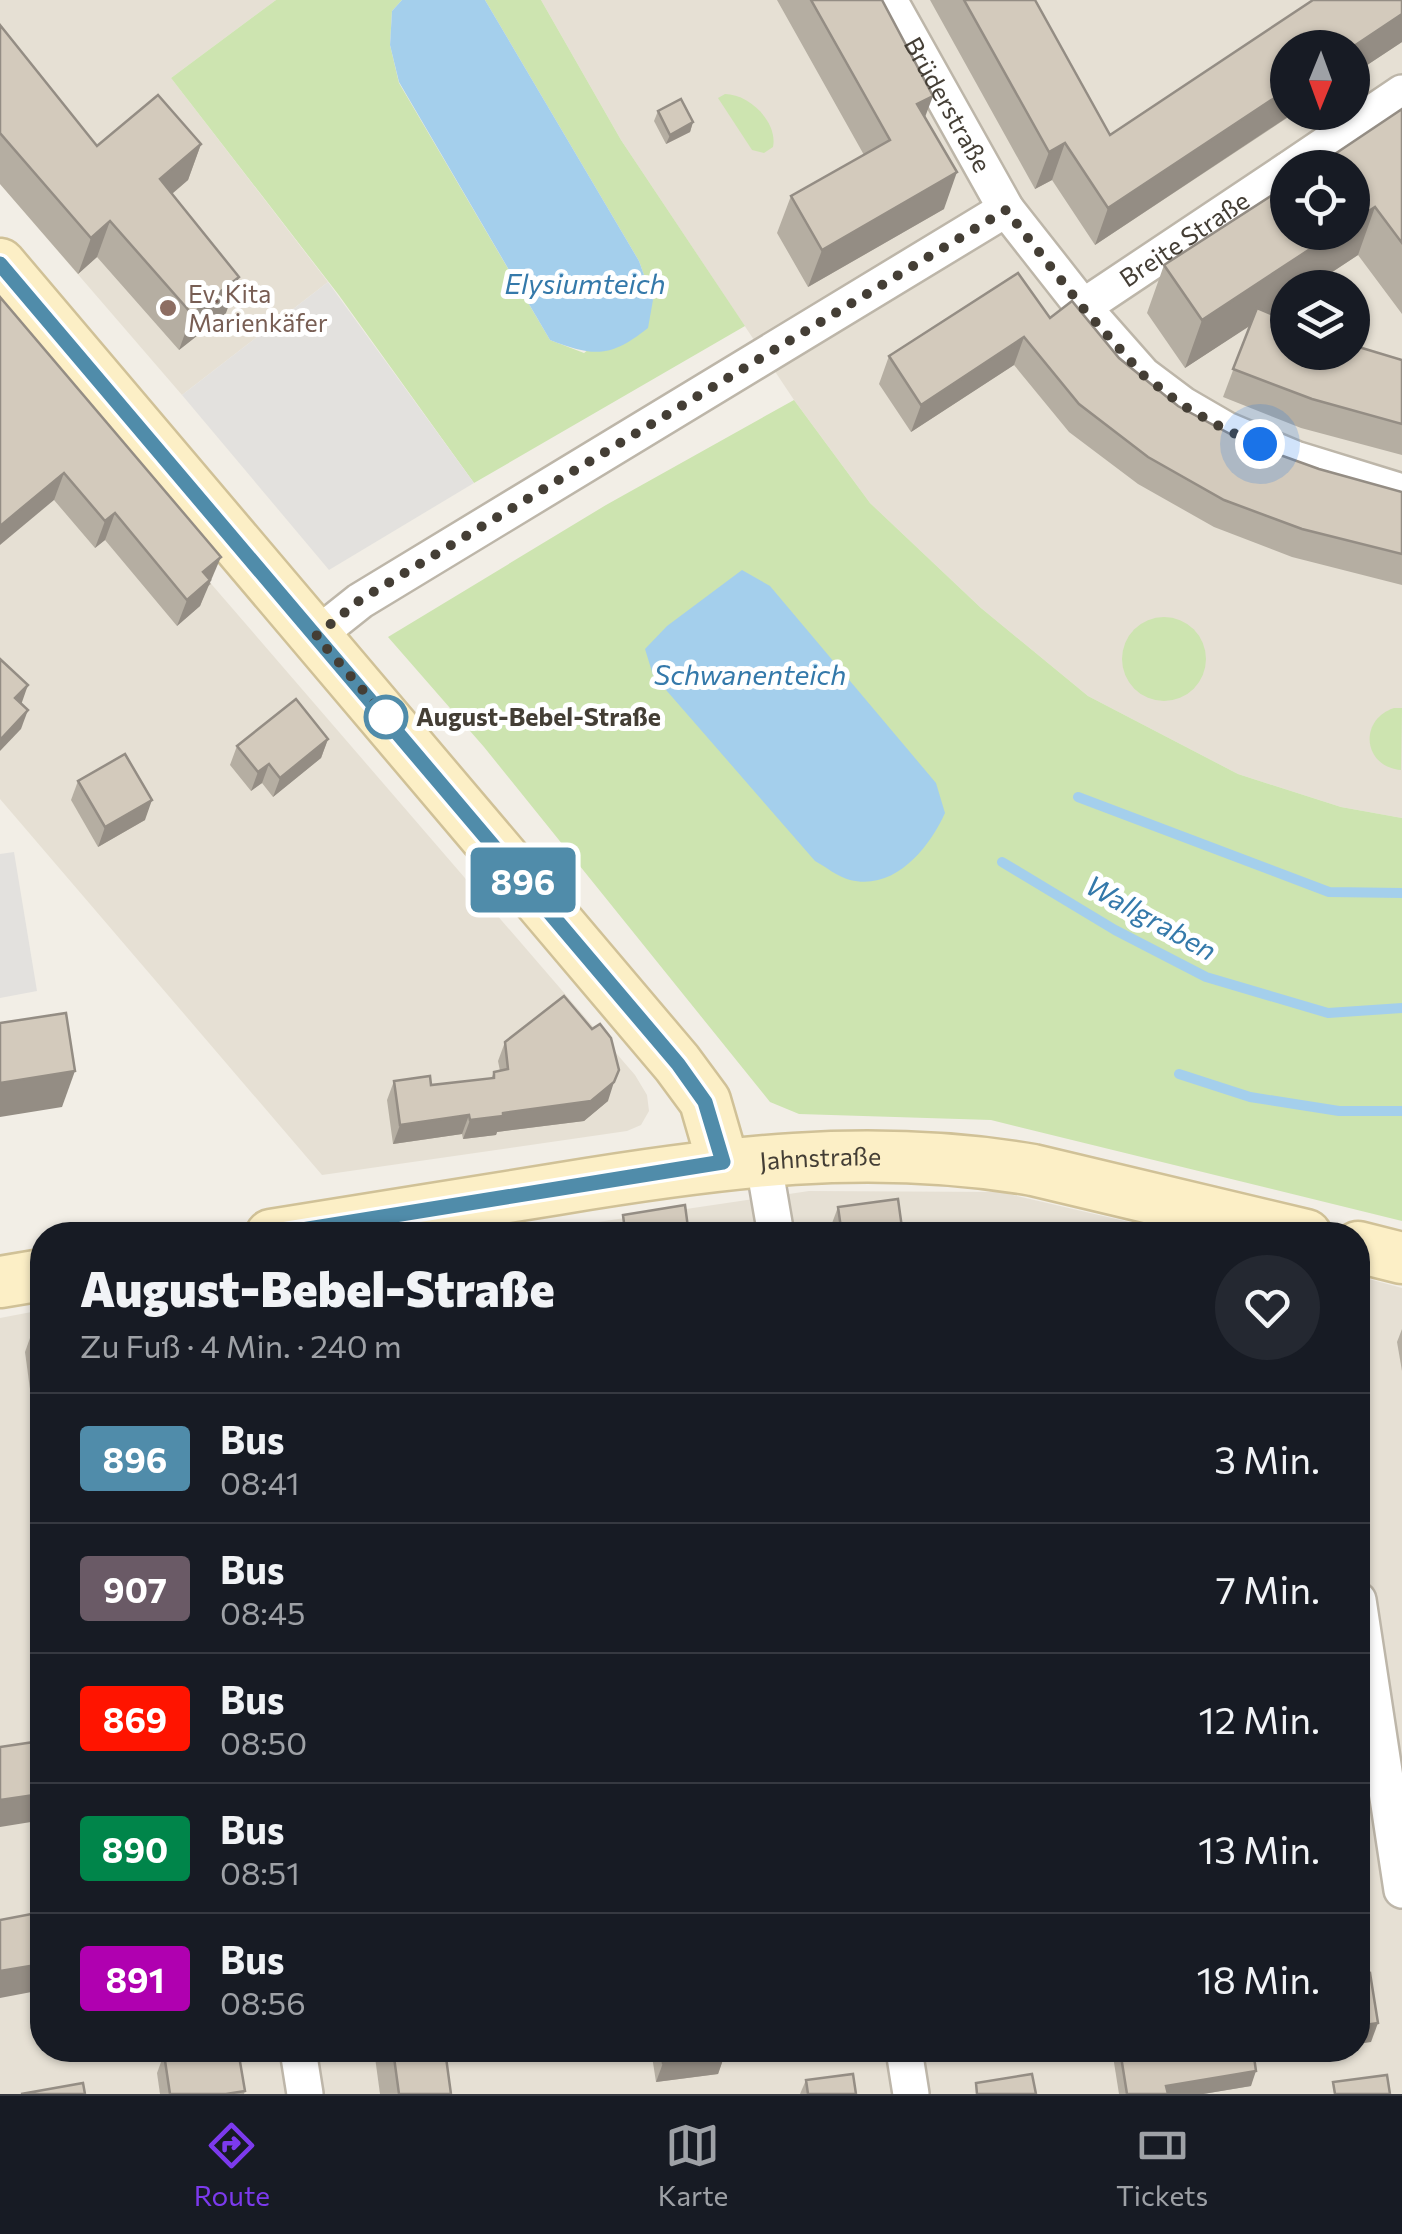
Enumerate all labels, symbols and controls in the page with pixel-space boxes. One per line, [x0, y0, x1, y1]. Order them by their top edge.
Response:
north arrow [1270, 30, 1370, 130]
map controls [1270, 30, 1370, 370]
street label: Brüderstraße [899, 31, 998, 177]
button: locate [1270, 150, 1370, 250]
street label: Breite Straße [1113, 184, 1254, 292]
water label: Elysiumteich [504, 266, 666, 300]
button: layers [1270, 270, 1370, 370]
place label: Ev. Kita Marienkäfer [188, 278, 328, 337]
marker: Ev. Kita Marienkäfer [157, 297, 179, 319]
your location [1235, 419, 1285, 469]
water label: Schwanenteich [654, 657, 846, 691]
marker: August-Bebel-Straße [365, 696, 407, 738]
place label: August-Bebel-Straße [416, 701, 661, 731]
line badge: 896 [466, 848, 580, 912]
text: 896 [491, 859, 555, 902]
water label: Wallgraben [1080, 867, 1223, 967]
street label: Jahnstraße [758, 1140, 881, 1175]
button: heart [1215, 1255, 1320, 1360]
text: August-Bebel-Straße [80, 1258, 555, 1317]
text: Zu Fuß · 4 Min. · 240 m [80, 1325, 402, 1365]
text: Bus [220, 1415, 285, 1462]
text: 3 Min. [1214, 1435, 1320, 1482]
text: 896 [103, 1437, 167, 1480]
text: 08:41 [220, 1462, 300, 1502]
text: Bus [220, 1545, 285, 1592]
text: 7 Min. [1216, 1565, 1320, 1612]
text: 907 [103, 1567, 167, 1610]
text: 08:45 [220, 1592, 305, 1632]
text: Bus [220, 1675, 285, 1722]
text: 12 Min. [1199, 1695, 1320, 1742]
text: 869 [103, 1697, 167, 1740]
text: 08:50 [220, 1722, 307, 1762]
text: Bus [220, 1805, 285, 1852]
text: 13 Min. [1198, 1825, 1320, 1872]
text: 890 [102, 1827, 168, 1870]
text: 08:51 [220, 1852, 300, 1892]
text: Bus [220, 1935, 285, 1982]
text: 18 Min. [1197, 1955, 1320, 2002]
text: 891 [105, 1957, 165, 2000]
text: 08:56 [220, 1982, 306, 2022]
tab: Route [194, 2118, 270, 2212]
tab: Karte [658, 2118, 728, 2212]
tab: Tickets [1116, 2118, 1208, 2212]

